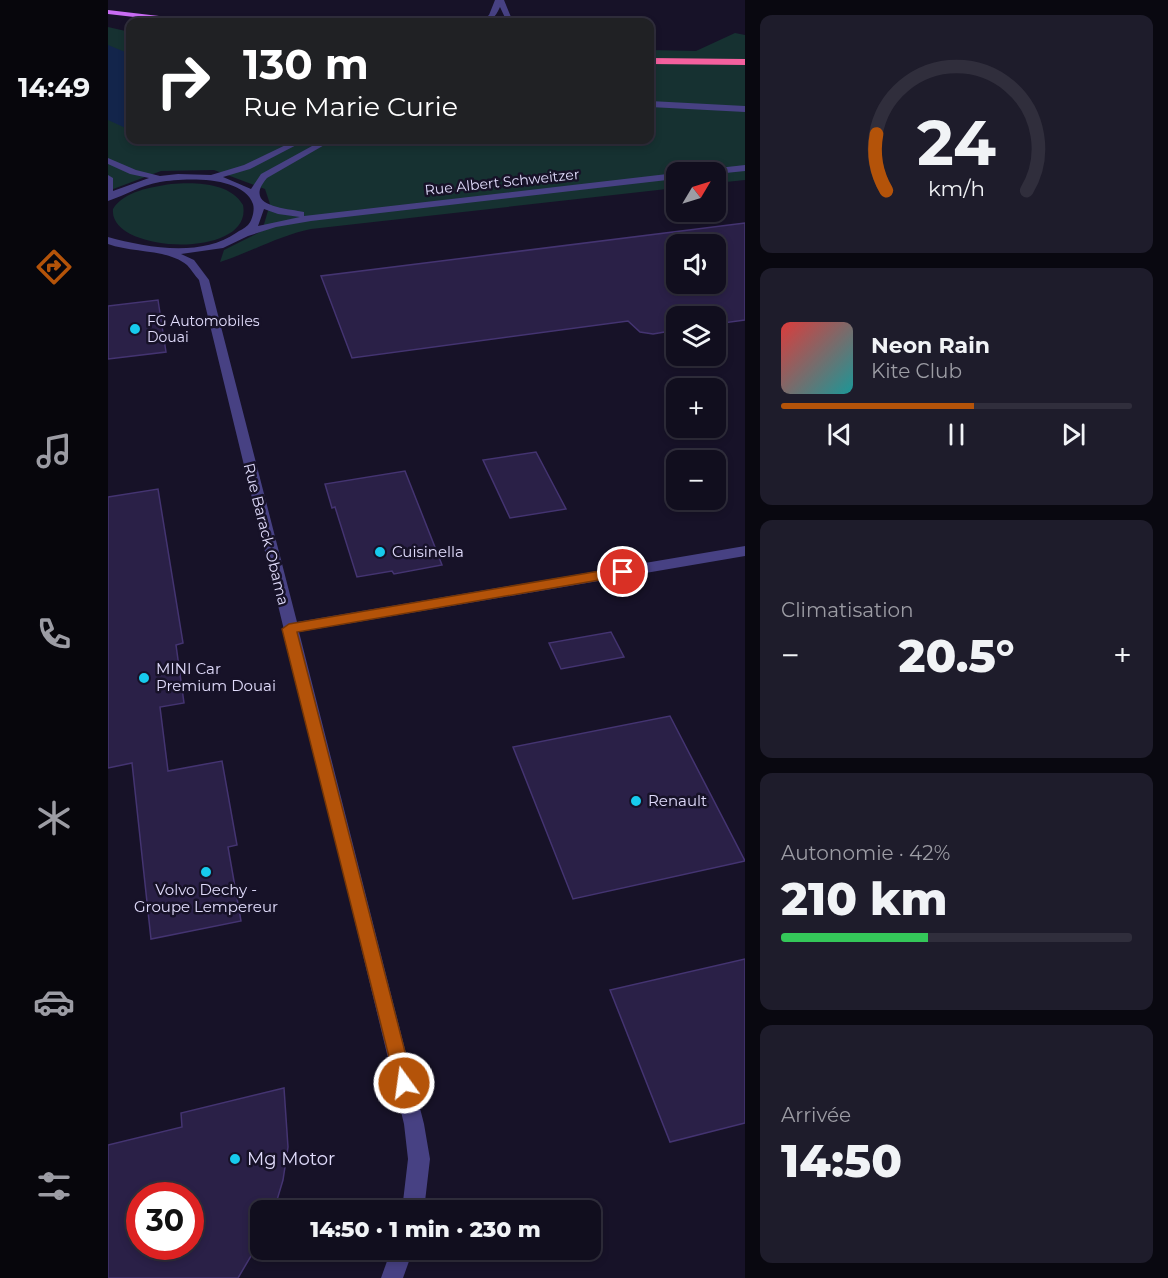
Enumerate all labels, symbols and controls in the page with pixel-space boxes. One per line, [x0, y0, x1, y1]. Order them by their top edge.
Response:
text: 130 m [243, 38, 369, 90]
icon: right [144, 42, 222, 120]
text: 14:49 [18, 71, 90, 104]
text: Rue Marie Curie [243, 90, 458, 123]
text: 24 [917, 105, 996, 181]
north arrow [666, 162, 726, 222]
map controls [666, 162, 726, 510]
street label: Rue Albert Schweitzer [424, 165, 581, 199]
text: km/h [928, 175, 985, 201]
button: sound [666, 234, 726, 294]
icon: directions [33, 246, 75, 288]
button: layers [666, 306, 726, 366]
place label: FG Automobiles Douai [147, 312, 260, 346]
marker: FG Automobiles Douai [128, 322, 142, 336]
text: Neon Rain [871, 332, 990, 359]
text: Kite Club [871, 359, 962, 383]
button: + [666, 378, 726, 438]
icon: previous [823, 418, 856, 451]
icon: pause [940, 418, 973, 451]
icon: next [1057, 418, 1090, 451]
icon: music [33, 430, 75, 472]
button: − [666, 450, 726, 510]
street label: Rue Barack Obama [240, 461, 293, 607]
place label: Cuisinella [392, 542, 464, 561]
marker: Cuisinella [373, 545, 387, 559]
pin [597, 546, 648, 597]
icon: arrive [606, 555, 639, 588]
text: Climatisation [781, 598, 914, 622]
icon: phone [33, 613, 75, 655]
text: 20.5° [899, 628, 1014, 683]
text: − [781, 635, 800, 675]
text: + [1113, 635, 1132, 675]
place label: MINI Car Premium Douai [156, 659, 276, 695]
marker: MINI Car Premium Douai [137, 671, 151, 685]
place label: Renault [648, 791, 707, 810]
marker: Renault [629, 794, 643, 808]
icon: climate [33, 797, 75, 839]
text: Autonomie · 42% [781, 841, 950, 865]
marker: Volvo Dechy - Groupe Lempereur [199, 865, 213, 879]
text: 210 km [781, 871, 948, 926]
place label: Volvo Dechy - Groupe Lempereur [134, 880, 278, 916]
icon: car [33, 981, 75, 1023]
position arrow [372, 1051, 436, 1115]
text: Arrivée [781, 1103, 851, 1127]
text: 14:50 [781, 1133, 902, 1188]
place label: Mg Motor [247, 1148, 335, 1170]
marker: Mg Motor [228, 1152, 242, 1166]
icon: filters [33, 1165, 75, 1207]
speed limit sign: 30 [126, 1182, 204, 1260]
text: 14:50 · 1 min · 230 m [310, 1216, 541, 1243]

